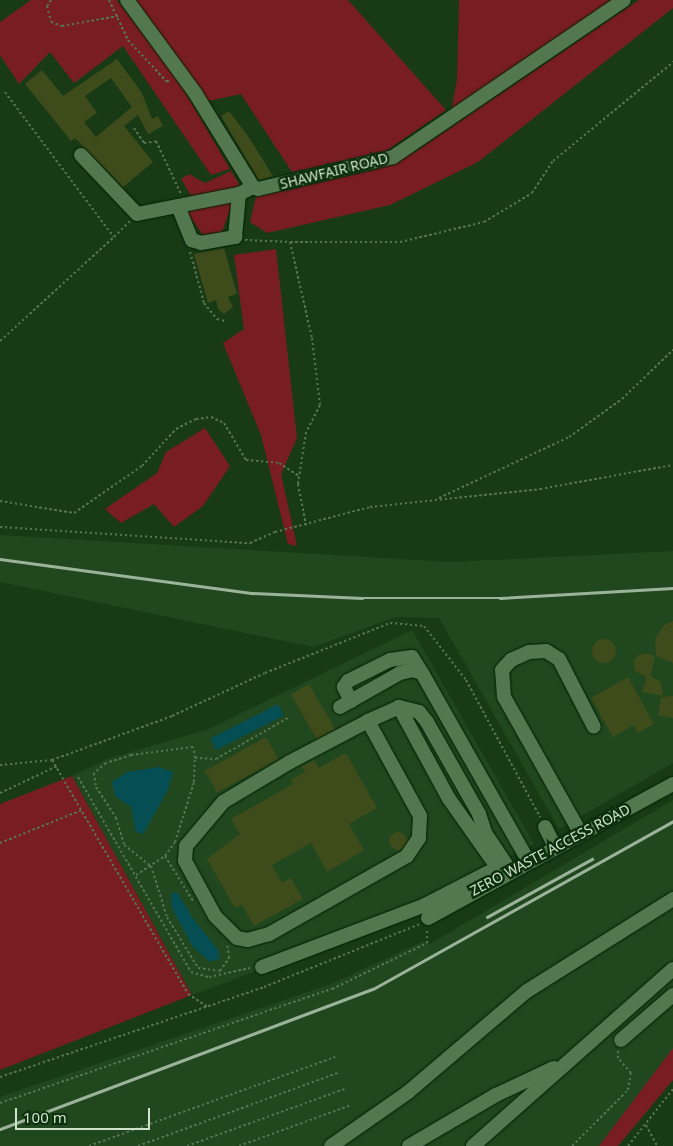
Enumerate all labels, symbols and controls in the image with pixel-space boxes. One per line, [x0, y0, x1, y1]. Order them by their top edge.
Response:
street label: SHAWFAIR ROAD [278, 149, 390, 193]
street label: ZERO WASTE ACCESS ROAD [467, 801, 633, 899]
scale bar [18, 1098, 152, 1130]
text: 100 m [23, 1107, 67, 1127]

